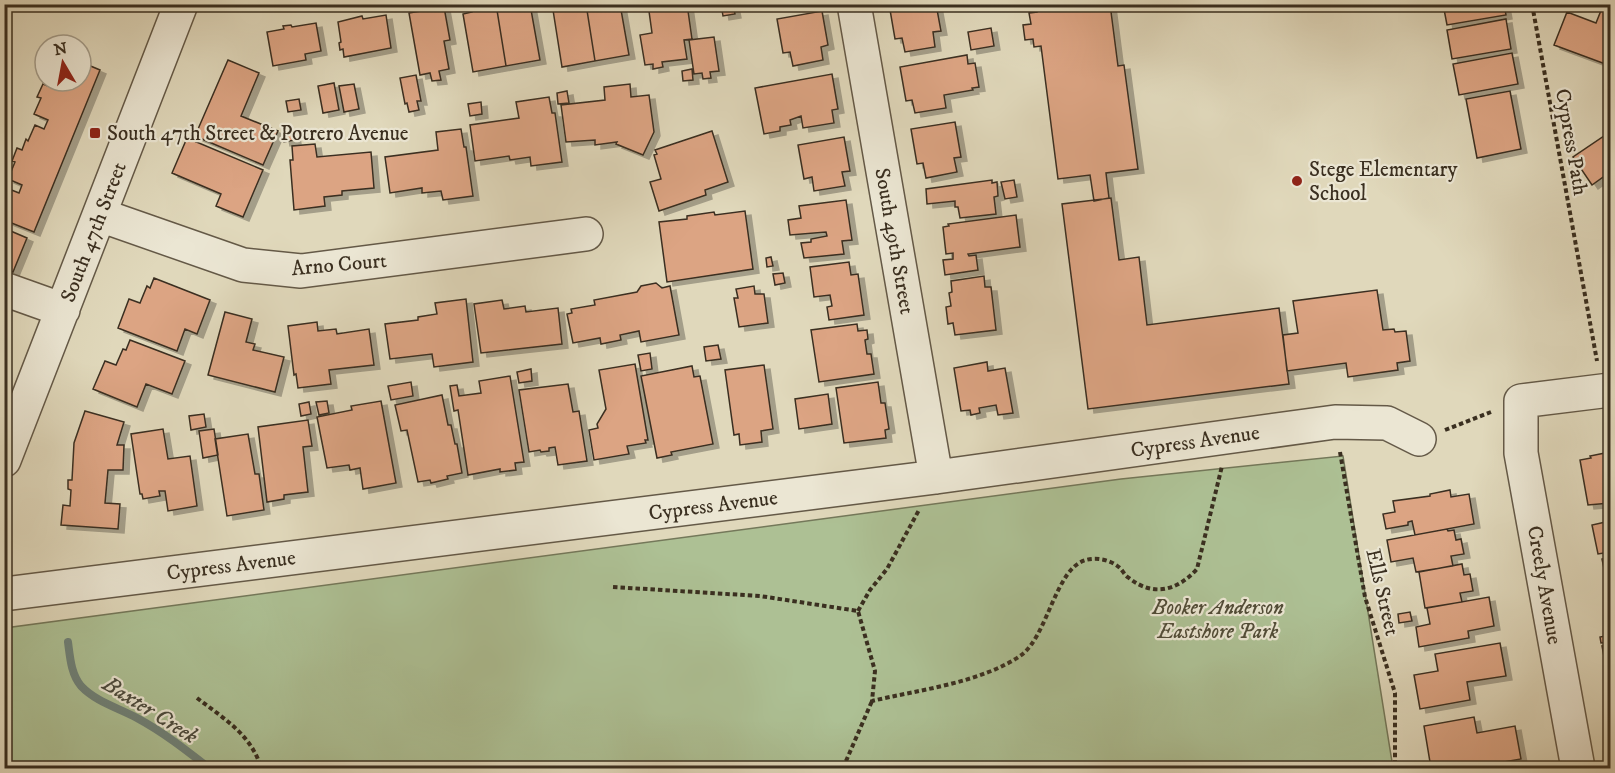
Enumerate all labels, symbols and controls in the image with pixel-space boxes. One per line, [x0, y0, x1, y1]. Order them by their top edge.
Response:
north arrow [33, 33, 93, 93]
text: N [52, 38, 69, 60]
street label: Cypress Path [1549, 87, 1593, 198]
place label: South 47th Street & Potrero Avenue [107, 121, 409, 147]
marker: South 47th Street & Potrero Avenue [88, 126, 102, 140]
place label: Stege Elementary School [1309, 157, 1458, 207]
street label: South 47th Street [55, 158, 133, 306]
street label: South 49th Street [868, 166, 920, 317]
marker: Stege Elementary School [1290, 174, 1304, 188]
street label: Arno Court [290, 248, 388, 282]
street label: Cypress Avenue [1129, 420, 1262, 464]
street label: Cypress Avenue [647, 485, 779, 527]
street label: Creely Avenue [1521, 524, 1567, 647]
street label: Cypress Avenue [165, 545, 297, 587]
street label: Ells Street [1359, 546, 1405, 639]
park label: Booker Anderson Eastshore Park [1151, 595, 1284, 645]
water label: Baxter Creek [97, 670, 203, 750]

